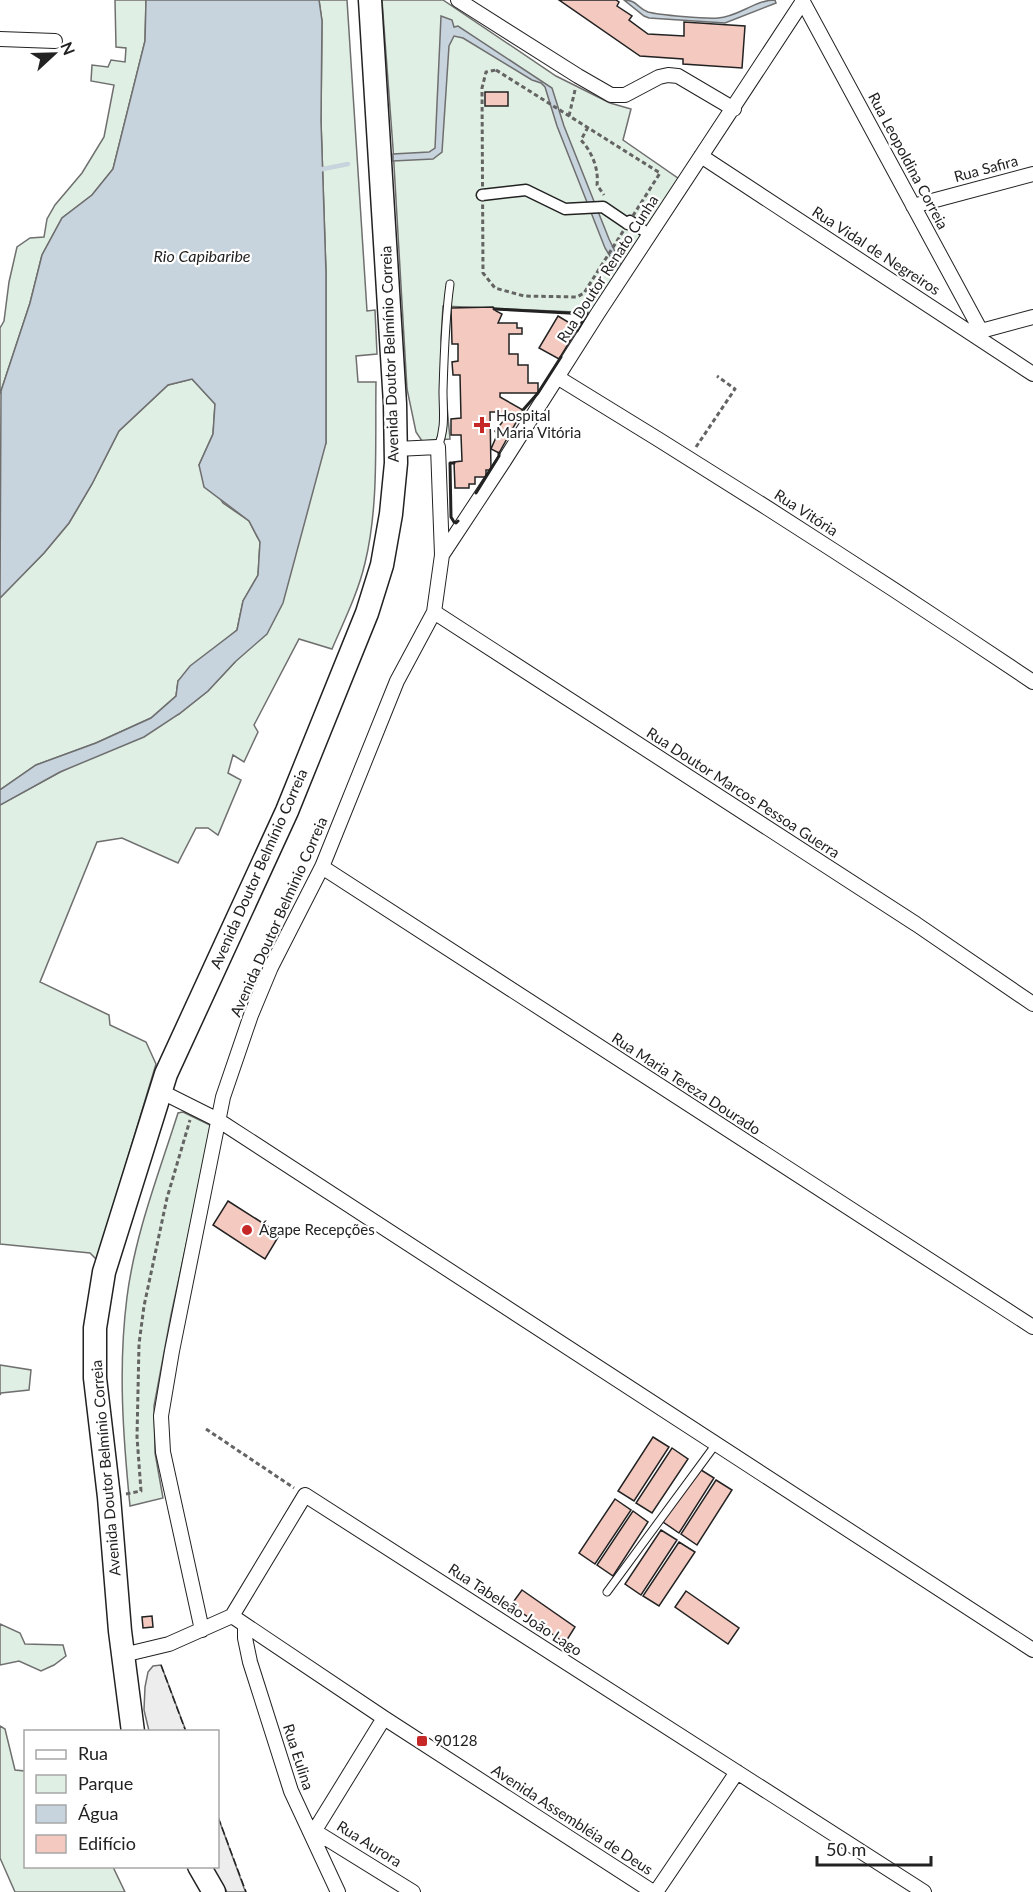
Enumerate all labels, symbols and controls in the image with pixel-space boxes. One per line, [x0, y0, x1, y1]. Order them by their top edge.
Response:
north arrow [24, 24, 84, 84]
text: N [57, 39, 79, 57]
street label: Rua Leopoldina Correia [865, 89, 953, 232]
street label: Rua Safira [952, 151, 1020, 185]
street label: Rua Doutor Renato Cunha [553, 191, 662, 346]
street label: Rua Vidal de Negreiros [809, 202, 944, 298]
street label: Avenida Doutor Belmínio Correia [376, 245, 402, 463]
water label: Rio Capibaribe [153, 246, 251, 265]
place label: Hospital Maria Vitória [496, 406, 581, 441]
marker: Hospital Maria Vitória [473, 416, 491, 434]
street label: Rua Vitória [771, 485, 842, 539]
street label: Rua Doutor Marcos Pessoa Guerra [644, 723, 843, 861]
street label: Avenida Doutor Belmínio Correia [206, 766, 310, 971]
street label: Avenida Doutor Belminio Correia [226, 814, 330, 1019]
street label: Rua Maria Tereza Dourado [609, 1028, 764, 1138]
place label: Ágape Recepções [259, 1220, 375, 1238]
marker: Ágape Recepções [240, 1223, 254, 1237]
street label: Avenida Doutor Belmínio Correia [87, 1359, 123, 1577]
street label: Rua Tabeleão João Lago [445, 1559, 586, 1659]
street label: Rua Eulina [280, 1721, 318, 1792]
legend [24, 1730, 219, 1868]
place label: 90128 [434, 1731, 478, 1749]
marker: 90128 [415, 1734, 429, 1748]
text: Rua [78, 1742, 108, 1764]
street label: Avenida Assembléia de Deus [489, 1760, 657, 1878]
text: Parque [78, 1772, 133, 1794]
text: Água [78, 1802, 119, 1824]
street label: Rua Aurora [334, 1816, 405, 1870]
scale bar [817, 1829, 931, 1867]
text: Edifício [78, 1832, 136, 1854]
text: 50 m [826, 1838, 866, 1860]

